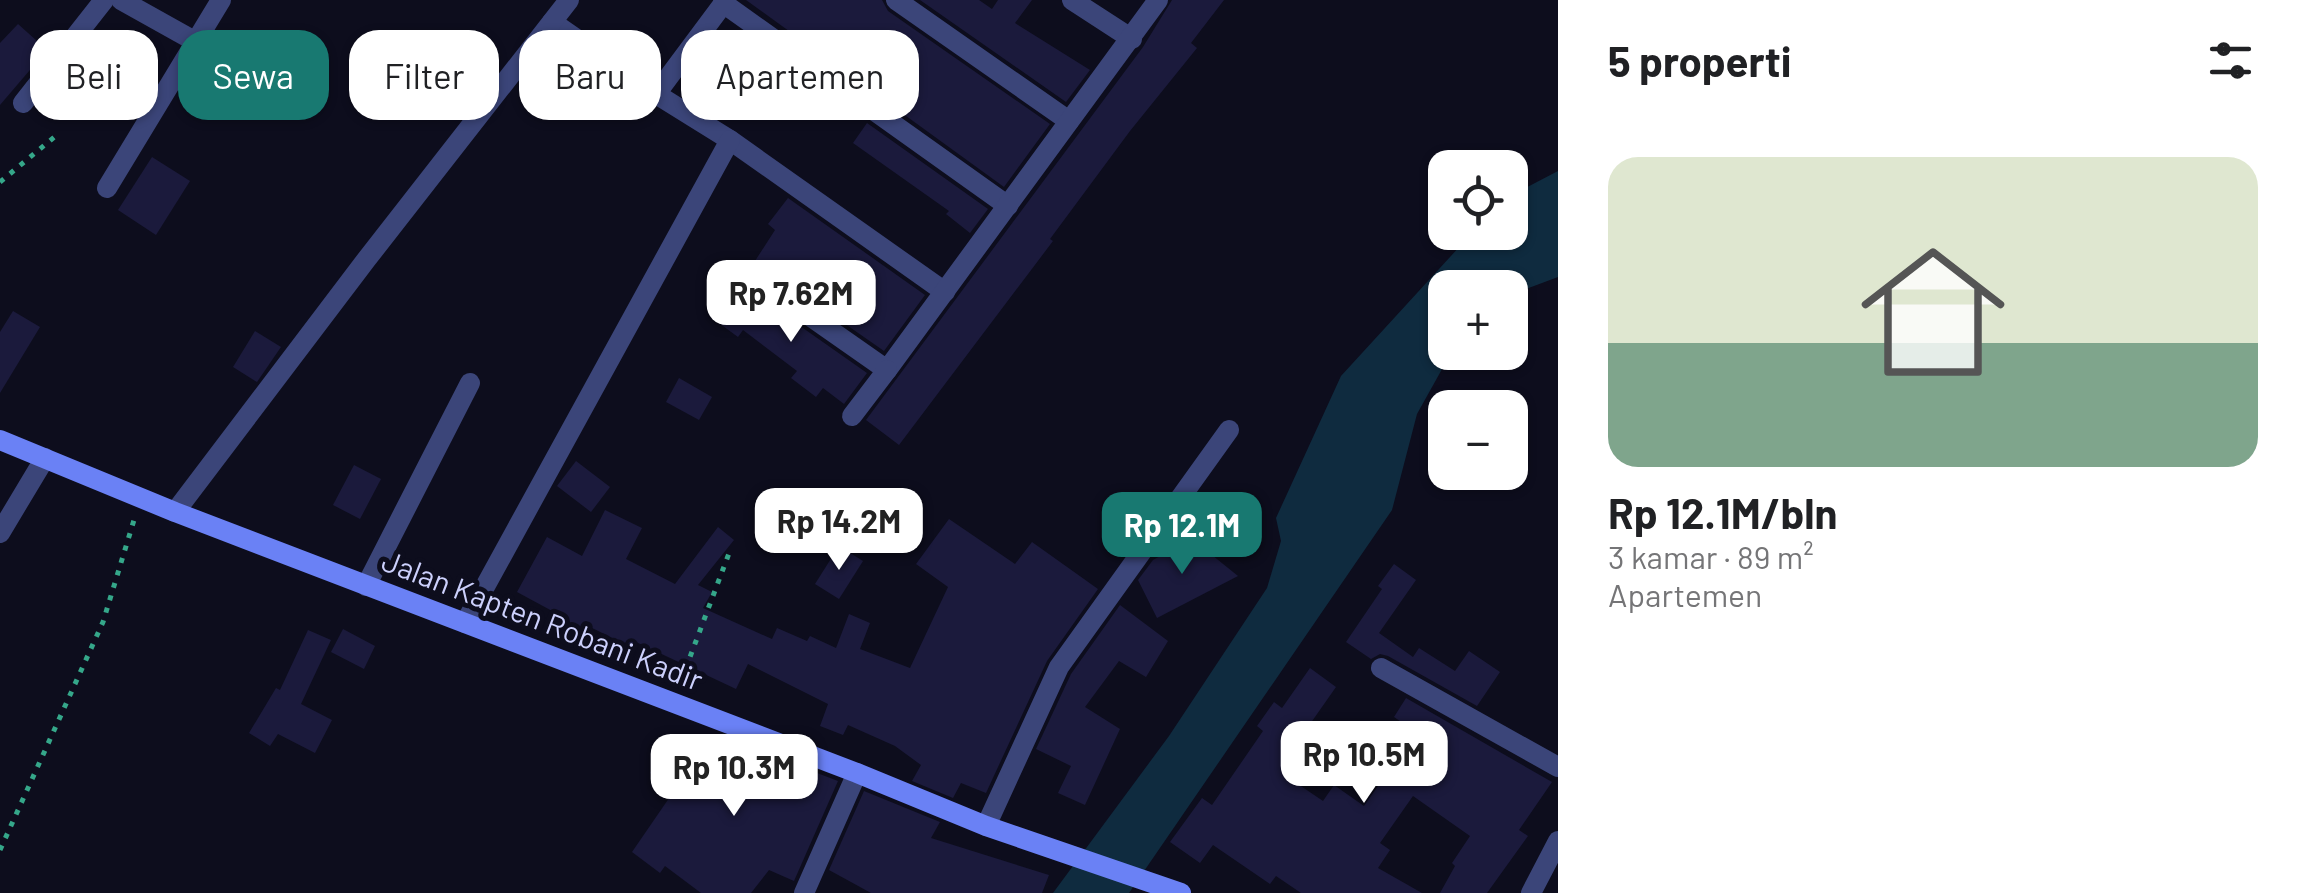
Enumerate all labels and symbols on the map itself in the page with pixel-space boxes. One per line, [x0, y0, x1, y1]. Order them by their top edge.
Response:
pin: Rp 7.62M [688, 260, 894, 345]
pin: Rp 14.2M [736, 488, 942, 573]
pin: Rp 12.1M [1079, 492, 1285, 577]
street label: Jalan Kapten Robani Kadir [377, 541, 708, 697]
pin: Rp 10.5M [1261, 721, 1467, 806]
pin: Rp 10.3M [631, 734, 837, 819]

